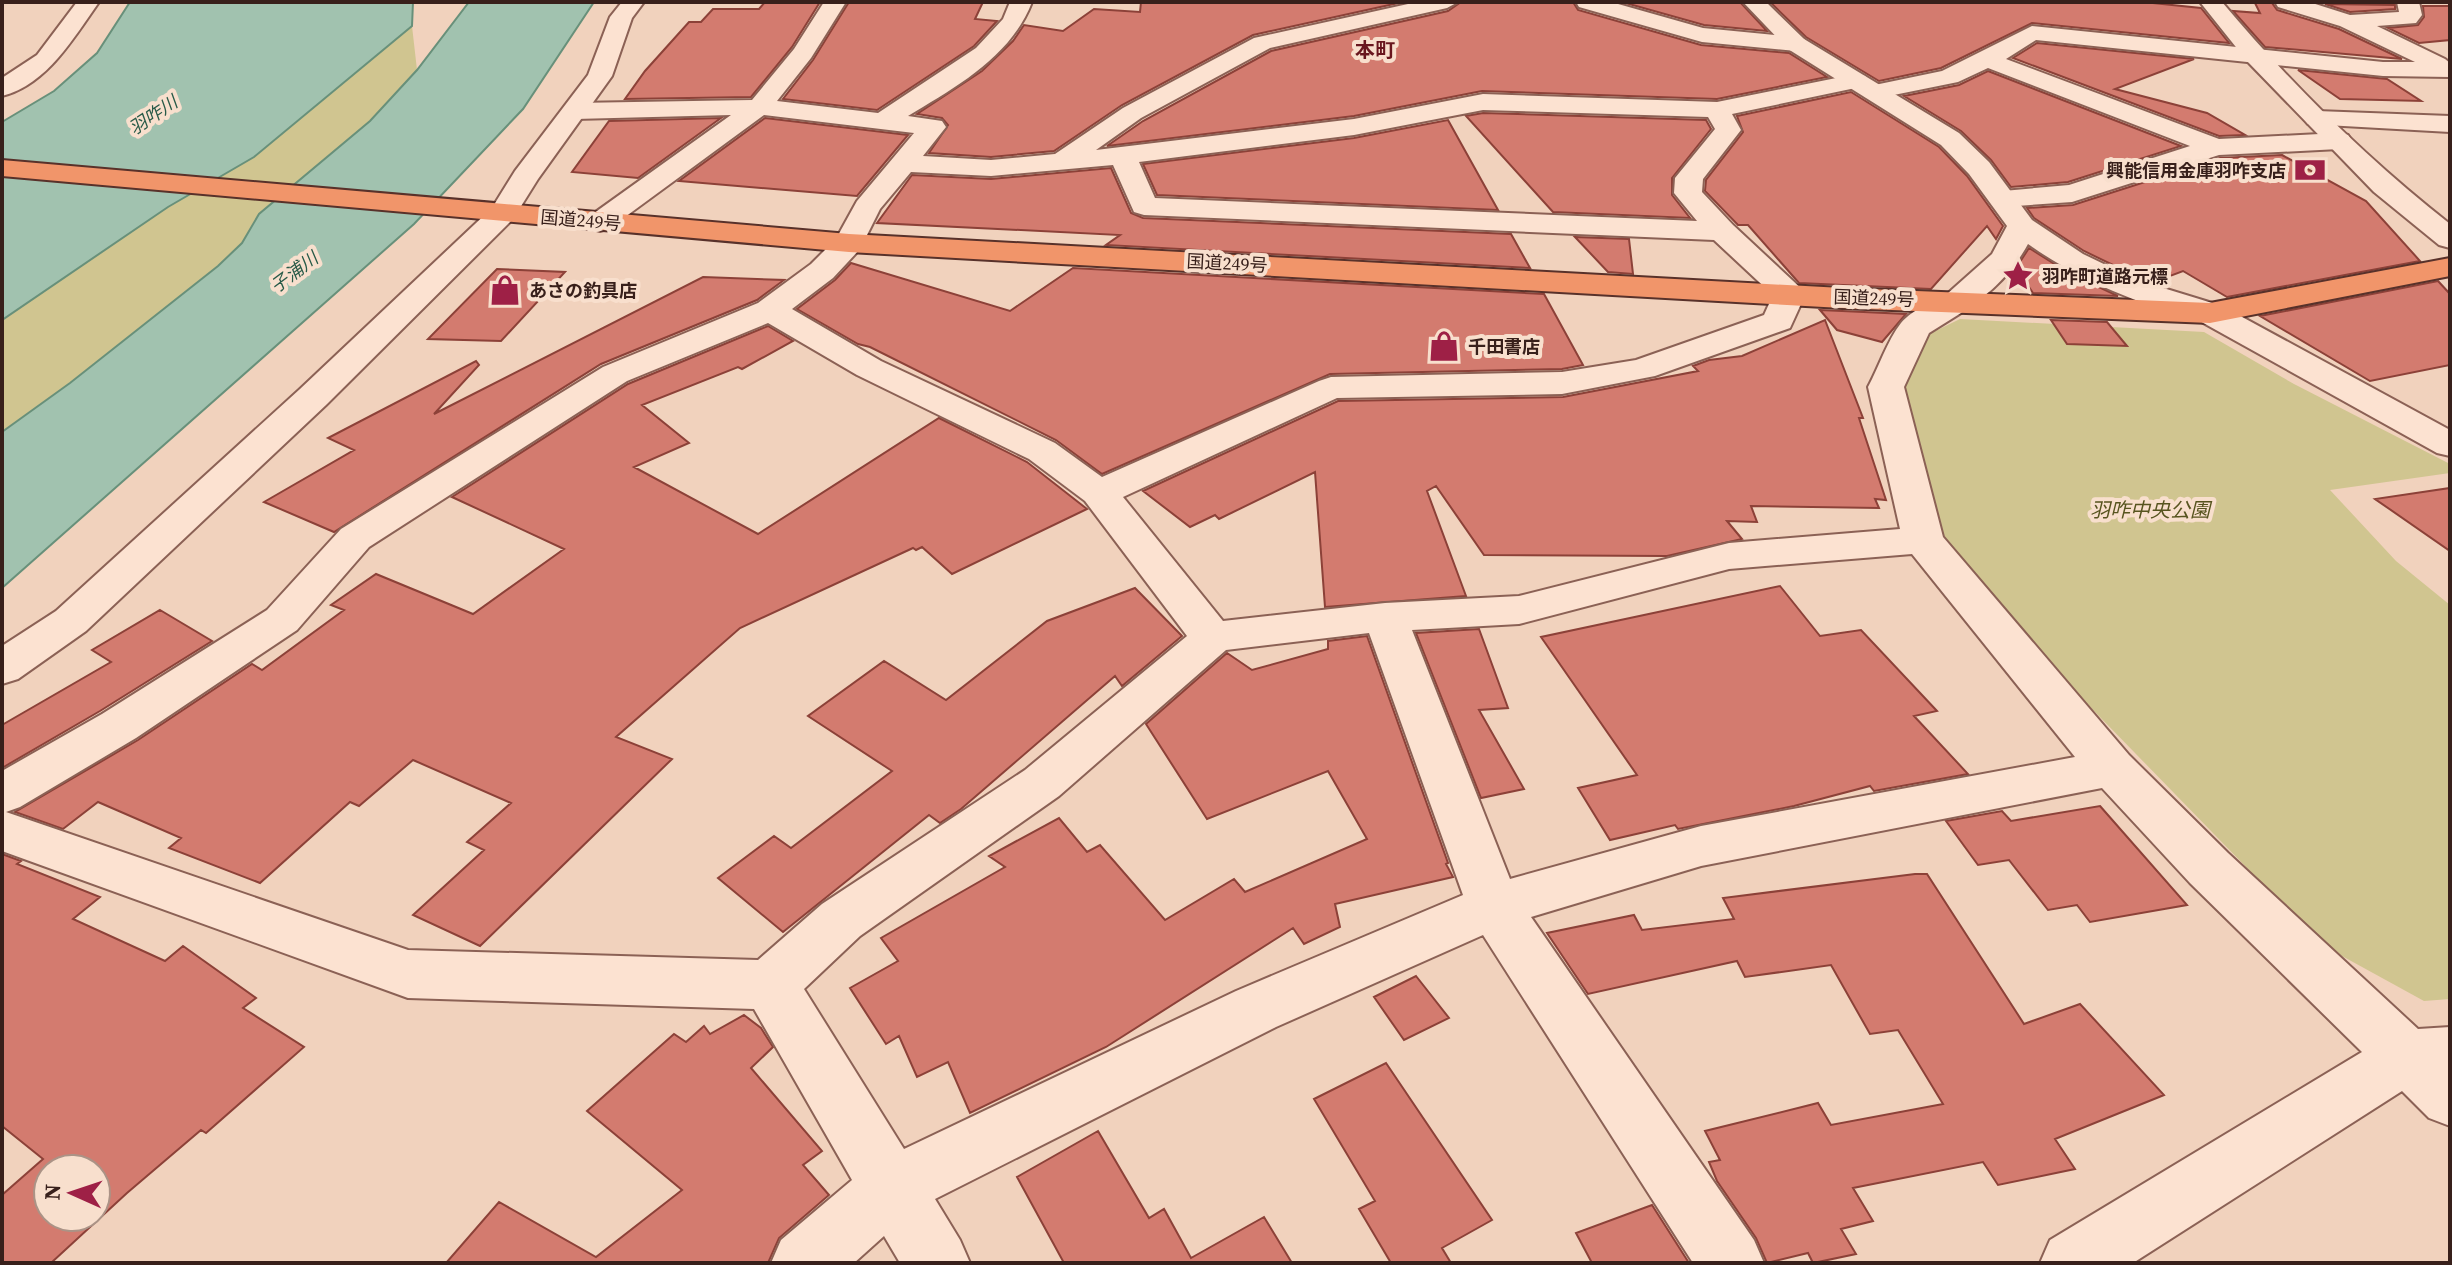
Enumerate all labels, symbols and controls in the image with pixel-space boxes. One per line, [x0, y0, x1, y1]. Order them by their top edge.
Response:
district label: 本町 [1355, 36, 1395, 64]
water label: 羽咋川 [124, 88, 184, 140]
bank icon: 興能信用金庫羽咋支店 [2293, 153, 2327, 187]
place label: 興能信用金庫羽咋支店 [2106, 158, 2286, 183]
street label: 国道249号 [540, 204, 622, 236]
water label: 子浦川 [265, 245, 325, 298]
street label: 国道249号 [1186, 248, 1268, 278]
place icon: 羽咋町道路元標 [2001, 259, 2035, 293]
place label: 羽咋町道路元標 [2042, 264, 2168, 289]
shop icon: あさの釣具店 [488, 273, 522, 307]
place label: あさの釣具店 [529, 278, 637, 303]
street label: 国道249号 [1833, 284, 1915, 312]
shop icon: 千田書店 [1427, 329, 1461, 363]
place label: 千田書店 [1468, 334, 1540, 359]
park label: 羽咋中央公園 [2090, 496, 2213, 524]
north arrow [32, 1153, 112, 1233]
text: N [37, 1183, 67, 1201]

